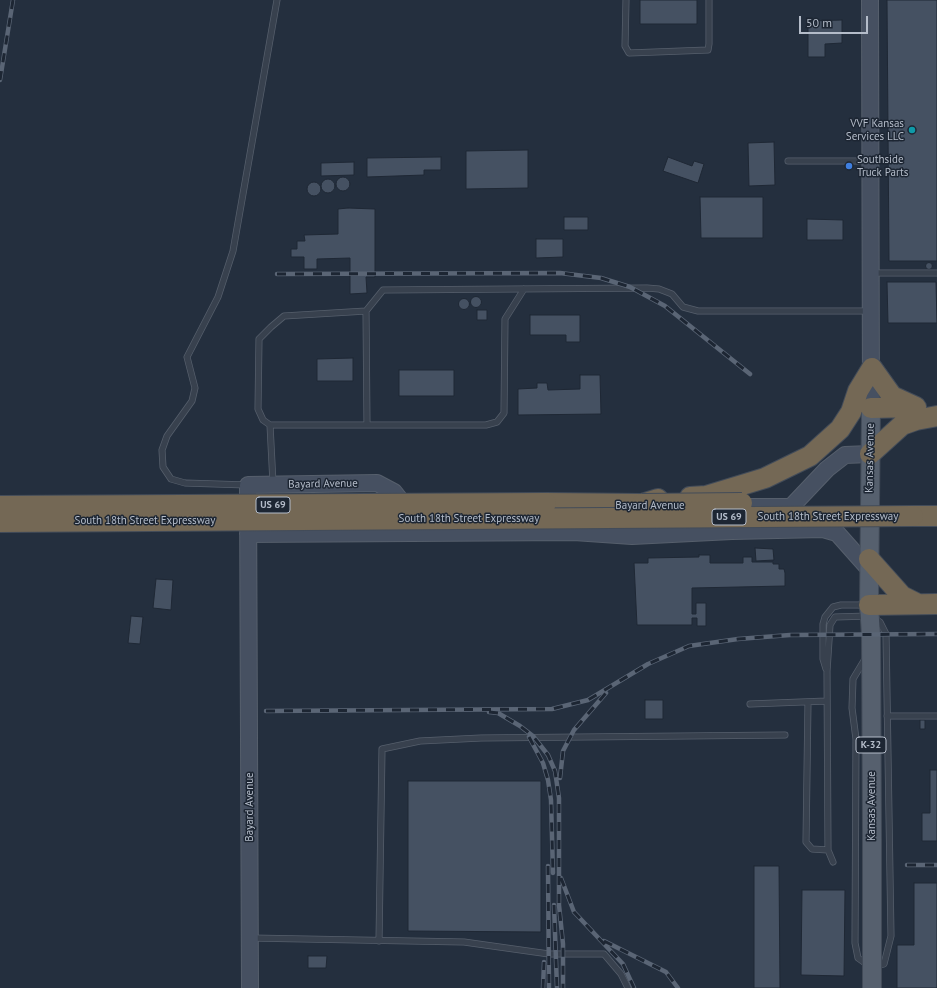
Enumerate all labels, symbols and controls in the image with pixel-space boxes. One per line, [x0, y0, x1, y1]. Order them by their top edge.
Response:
scale bar [801, 8, 870, 34]
text: 50 m [806, 15, 832, 30]
place label: VVF Kansas Services LLC [846, 117, 904, 143]
marker: VVF Kansas Services LLC [907, 125, 917, 135]
place label: Southside Truck Parts [857, 153, 908, 179]
marker: Southside Truck Parts [844, 161, 854, 171]
street label: Kansas Avenue [863, 423, 877, 493]
street label: Bayard Avenue [288, 477, 358, 491]
road number: US 69 [256, 497, 290, 513]
street label: Bayard Avenue [615, 499, 685, 513]
road number: US 69 [712, 509, 746, 525]
street label: South 18th Street Expressway [758, 510, 898, 524]
street label: South 18th Street Expressway [399, 512, 539, 526]
street label: South 18th Street Expressway [75, 514, 215, 528]
road number: K-32 [856, 737, 886, 753]
street label: Kansas Avenue [865, 771, 879, 841]
street label: Bayard Avenue [243, 772, 257, 842]

